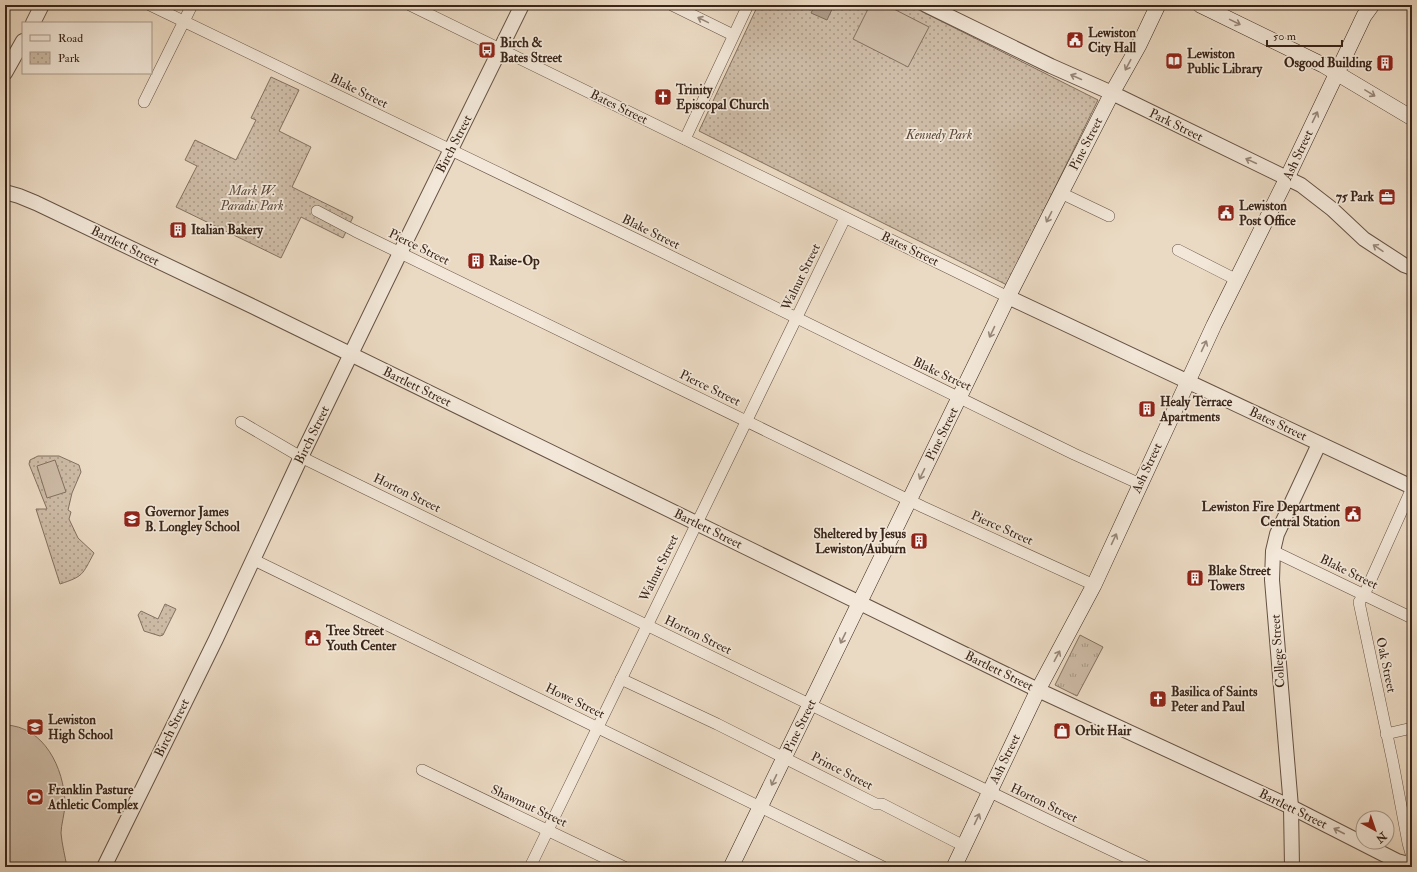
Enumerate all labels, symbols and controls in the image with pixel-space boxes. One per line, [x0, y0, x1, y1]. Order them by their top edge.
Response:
one-way arrow [697, 16, 709, 23]
one-way arrow [1229, 19, 1241, 26]
legend [22, 22, 152, 74]
scale bar [1267, 22, 1342, 48]
place label: Lewiston City Hall [1088, 25, 1137, 57]
text: 50 m [1273, 29, 1297, 44]
public building icon: Lewiston City Hall [1065, 30, 1085, 50]
text: Road [58, 31, 83, 46]
place label: Birch & Bates Street [500, 35, 563, 66]
bus stop icon: Birch & Bates Street [477, 40, 497, 60]
place label: Lewiston Public Library [1187, 46, 1263, 78]
text: Park [58, 51, 80, 66]
library icon: Lewiston Public Library [1164, 51, 1184, 71]
building icon: Osgood Building [1375, 53, 1395, 73]
place label: Osgood Building [1284, 55, 1373, 72]
one-way arrow [1124, 59, 1131, 71]
street label: Blake Street [327, 70, 391, 112]
one-way arrow [1071, 73, 1083, 80]
place label: Trinity Episcopal Church [675, 82, 769, 114]
street label: Bates Street [588, 86, 650, 128]
church icon: Trinity Episcopal Church [653, 87, 673, 107]
one-way arrow [1364, 89, 1376, 97]
street label: Park Street [1147, 105, 1205, 145]
street label: Birch Street [433, 112, 475, 176]
one-way arrow [1312, 112, 1319, 124]
street label: Pine Street [1066, 115, 1106, 173]
park label: Kennedy Park [905, 127, 972, 143]
street label: Ash Street [1279, 127, 1317, 184]
one-way arrow [1246, 157, 1258, 164]
park label: Mark W. Paradis Park [219, 183, 284, 214]
office icon: 75 Park [1377, 187, 1397, 207]
place label: 75 Park [1336, 189, 1375, 205]
place label: Lewiston Post Office [1239, 198, 1296, 229]
public building icon: Lewiston Post Office [1216, 203, 1236, 223]
street label: Blake Street [619, 211, 683, 253]
one-way arrow [1044, 211, 1052, 223]
building icon: Italian Bakery [168, 220, 188, 240]
place label: Italian Bakery [191, 222, 264, 239]
street label: Bartlett Street [88, 223, 162, 269]
street label: Pierce Street [386, 225, 452, 269]
street label: Bates Street [879, 228, 941, 270]
street label: Walnut Street [778, 241, 824, 314]
one-way arrow [1373, 244, 1384, 253]
building icon: Raise-Op [466, 251, 486, 271]
place label: Raise-Op [489, 253, 540, 270]
one-way arrow [988, 325, 995, 337]
one-way arrow [1201, 340, 1208, 352]
street label: Blake Street [910, 354, 974, 394]
street label: Bartlett Street [380, 364, 454, 410]
street label: Pierce Street [677, 366, 743, 410]
place label: Healy Terrace Apartments [1159, 394, 1233, 426]
building icon: Healy Terrace Apartments [1137, 399, 1157, 419]
street label: Birch Street [291, 403, 333, 467]
street label: Bates Street [1247, 404, 1309, 444]
street label: Pine Street [922, 405, 962, 463]
street label: Ash Street [1128, 440, 1166, 497]
one-way arrow [918, 468, 926, 480]
street label: Horton Street [371, 470, 443, 516]
place label: Lewiston Fire Department Central Station [1202, 499, 1341, 530]
place label: Governor James B. Longley School [145, 504, 240, 536]
public building icon: Lewiston Fire Department Central Station [1343, 504, 1363, 524]
street label: Bartlett Street [671, 506, 745, 552]
street label: Pierce Street [969, 507, 1035, 549]
school or university icon: Governor James B. Longley School [122, 509, 142, 529]
place label: Sheltered by Jesus Lewiston/Auburn [813, 526, 907, 557]
building icon: Sheltered by Jesus Lewiston/Auburn [909, 531, 929, 551]
street label: Walnut Street [636, 532, 682, 605]
one-way arrow [1111, 534, 1118, 546]
street label: Blake Street [1317, 551, 1381, 593]
place label: Blake Street Towers [1207, 563, 1271, 594]
building icon: Blake Street Towers [1185, 568, 1205, 588]
street label: Horton Street [662, 612, 734, 658]
street label: College Street [1267, 614, 1289, 688]
place label: Tree Street Youth Center [325, 623, 398, 654]
public building icon: Tree Street Youth Center [303, 628, 323, 648]
one-way arrow [839, 631, 846, 643]
street label: Oak Street [1372, 636, 1400, 694]
street label: Bartlett Street [962, 648, 1036, 694]
one-way arrow [1053, 650, 1061, 662]
street label: Howe Street [543, 680, 607, 722]
place label: Basilica of Saints Peter and Paul [1171, 684, 1258, 715]
church icon: Basilica of Saints Peter and Paul [1148, 689, 1168, 709]
street label: Birch Street [151, 696, 193, 760]
street label: Pine Street [780, 697, 820, 755]
place label: Lewiston High School [48, 712, 114, 744]
school or university icon: Lewiston High School [25, 717, 45, 737]
shop icon: Orbit Hair [1052, 721, 1072, 741]
place label: Orbit Hair [1075, 723, 1133, 739]
street label: Ash Street [986, 731, 1024, 787]
street label: Prince Street [808, 749, 876, 793]
one-way arrow [770, 774, 777, 786]
street label: Horton Street [1008, 780, 1080, 826]
street label: Shawmut Street [488, 781, 570, 831]
place label: Franklin Pasture Athletic Complex [47, 782, 139, 814]
street label: Bartlett Street [1256, 786, 1330, 832]
sports icon: Franklin Pasture Athletic Complex [25, 787, 45, 807]
north arrow [1355, 810, 1395, 850]
one-way arrow [974, 814, 981, 826]
one-way arrow [1333, 827, 1345, 834]
text: N [1372, 828, 1390, 846]

